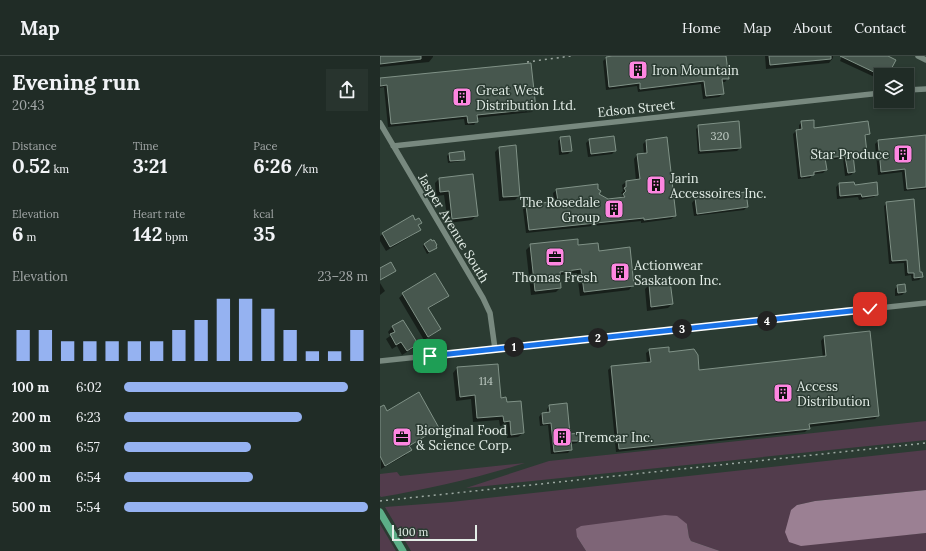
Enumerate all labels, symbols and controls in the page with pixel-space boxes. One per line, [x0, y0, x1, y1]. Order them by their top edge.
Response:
text: Map [20, 16, 60, 40]
text: Home [682, 19, 721, 37]
text: Map [743, 19, 771, 37]
text: About [793, 19, 832, 37]
text: Contact [854, 19, 906, 37]
building icon: Iron Mountain [627, 59, 649, 81]
place label: Iron Mountain [652, 62, 739, 79]
text: Evening run [12, 68, 140, 96]
map controls [874, 68, 914, 108]
button: layers [874, 68, 914, 108]
button: share [326, 69, 368, 111]
place label: Great West Distribution Ltd. [476, 82, 576, 114]
building icon: Great West Distribution Ltd. [451, 86, 473, 108]
street label: Edson Street [597, 96, 676, 121]
text: 20:43 [12, 97, 45, 114]
house number: 320 [711, 129, 730, 143]
text: Distance [12, 139, 57, 153]
text: Time [133, 139, 159, 153]
text: Pace [253, 139, 277, 153]
building icon: Star Produce [892, 143, 914, 165]
place label: Star Produce [810, 146, 889, 163]
text: 0.52 [12, 153, 51, 178]
text: 3:21 [133, 153, 168, 178]
text: 6:26 [253, 153, 292, 178]
text: km [51, 162, 69, 176]
text: /km [292, 162, 318, 176]
street label: Jasper Avenue South [414, 170, 493, 286]
place label: Jarin Accessoires Inc. [669, 170, 766, 202]
building icon: Jarin Accessoires Inc. [645, 174, 667, 196]
place label: The Rosedale Group [520, 194, 600, 226]
building icon: The Rosedale Group [603, 198, 625, 220]
text: Elevation [12, 207, 59, 221]
text: Heart rate [133, 207, 185, 221]
text: kcal [253, 207, 274, 221]
text: 6 [12, 221, 24, 246]
text: 142 [133, 221, 162, 246]
text: 35 [253, 221, 275, 246]
text: m [24, 230, 36, 244]
text: bpm [162, 230, 188, 244]
office icon: Thomas Fresh [544, 246, 566, 268]
place label: Actionwear Saskatoon Inc. [633, 257, 722, 289]
building icon: Actionwear Saskatoon Inc. [609, 261, 631, 283]
text: Elevation [12, 268, 68, 285]
text: 23–28 m [317, 268, 368, 285]
place label: Thomas Fresh [513, 269, 598, 286]
pin [853, 292, 887, 326]
icon: check [859, 298, 881, 320]
pin: 4 [757, 311, 777, 331]
text: 4 [764, 314, 770, 328]
pin: 3 [672, 319, 692, 339]
text: 3 [679, 322, 685, 336]
pin: 2 [588, 328, 608, 348]
text: 2 [595, 331, 601, 345]
pin: 1 [504, 337, 524, 357]
pin [413, 339, 447, 373]
text: 1 [512, 340, 516, 354]
icon: arrive [419, 345, 441, 367]
house number: 114 [479, 374, 493, 388]
place label: Access Distribution [796, 378, 870, 410]
text: 100 m [12, 379, 49, 396]
text: 6:02 [76, 379, 102, 396]
building icon: Access Distribution [772, 382, 794, 404]
text: 200 m [12, 409, 51, 426]
text: 6:23 [76, 409, 101, 426]
place label: Bioriginal Food & Science Corp. [416, 422, 512, 454]
office icon: Bioriginal Food & Science Corp. [391, 426, 413, 448]
building icon: Tremcar Inc. [551, 426, 573, 448]
place label: Tremcar Inc. [576, 429, 653, 446]
text: 300 m [12, 439, 51, 456]
text: 6:57 [76, 439, 100, 456]
text: 400 m [12, 469, 51, 486]
text: 6:54 [76, 469, 101, 486]
text: 500 m [12, 499, 51, 516]
text: 5:54 [76, 499, 100, 516]
scale bar [392, 523, 477, 542]
text: 100 m [398, 525, 428, 539]

